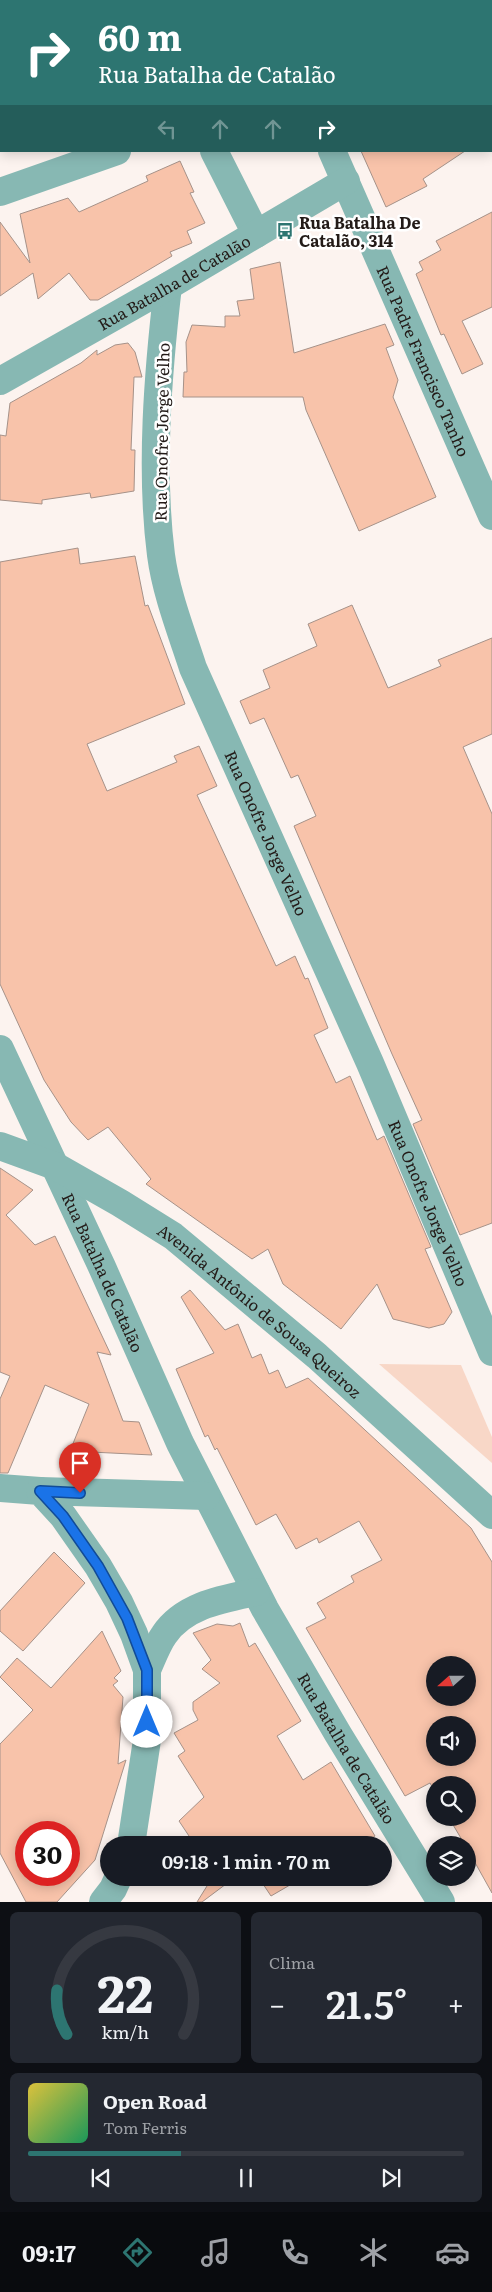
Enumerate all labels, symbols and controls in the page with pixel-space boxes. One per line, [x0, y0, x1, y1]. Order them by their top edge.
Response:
text: 60 m [98, 10, 182, 62]
icon: right [15, 20, 80, 85]
text: Rua Batalha de Catalão [98, 57, 336, 90]
icon: left [153, 115, 181, 143]
icon: ahead [206, 115, 234, 143]
icon: ahead [259, 115, 287, 143]
icon: right [312, 115, 340, 143]
place label: Rua Batalha De Catalão, 314 [299, 210, 420, 252]
bus stop icon: Rua Batalha De Catalão, 314 [275, 221, 295, 241]
street label: Rua Batalha de Catalão [93, 228, 255, 336]
street label: Rua Padre Francisco Tanho [371, 261, 476, 460]
street label: Rua Onofre Jorge Velho [147, 342, 175, 522]
street label: Rua Onofre Jorge Velho [219, 746, 314, 919]
street label: Rua Onofre Jorge Velho [383, 1116, 475, 1290]
street label: Rua Batalha de Catalão [57, 1188, 150, 1356]
street label: Avenida Antônio de Sousa Queiroz [153, 1217, 367, 1403]
pin [59, 1442, 101, 1493]
icon: arrive [66, 1449, 94, 1477]
north arrow [426, 1656, 476, 1706]
map controls [426, 1656, 476, 1886]
street label: Rua Batalha de Catalão [292, 1668, 402, 1828]
position arrow [120, 1695, 172, 1747]
button: sound [426, 1716, 476, 1766]
button: search [426, 1776, 476, 1826]
speed limit sign: 30 [15, 1821, 80, 1886]
button: layers [426, 1836, 476, 1886]
text: 09:18 · 1 min · 70 m [162, 1847, 330, 1875]
text: Clima [269, 1950, 315, 1974]
text: 22 [98, 1952, 153, 2029]
text: 21.5° [326, 1974, 407, 2031]
text: − [269, 1982, 285, 2024]
text: + [448, 1982, 464, 2024]
text: km/h [102, 2018, 149, 2045]
text: Open Road [103, 2087, 207, 2115]
text: Tom Ferris [103, 2115, 187, 2139]
icon: previous [87, 2164, 115, 2192]
icon: pause [232, 2164, 260, 2192]
icon: next [377, 2164, 405, 2192]
icon: directions [120, 2235, 155, 2270]
icon: music [198, 2235, 233, 2270]
icon: phone [277, 2235, 312, 2270]
icon: climate [356, 2235, 391, 2270]
icon: car [435, 2235, 470, 2270]
text: 09:17 [22, 2236, 76, 2269]

